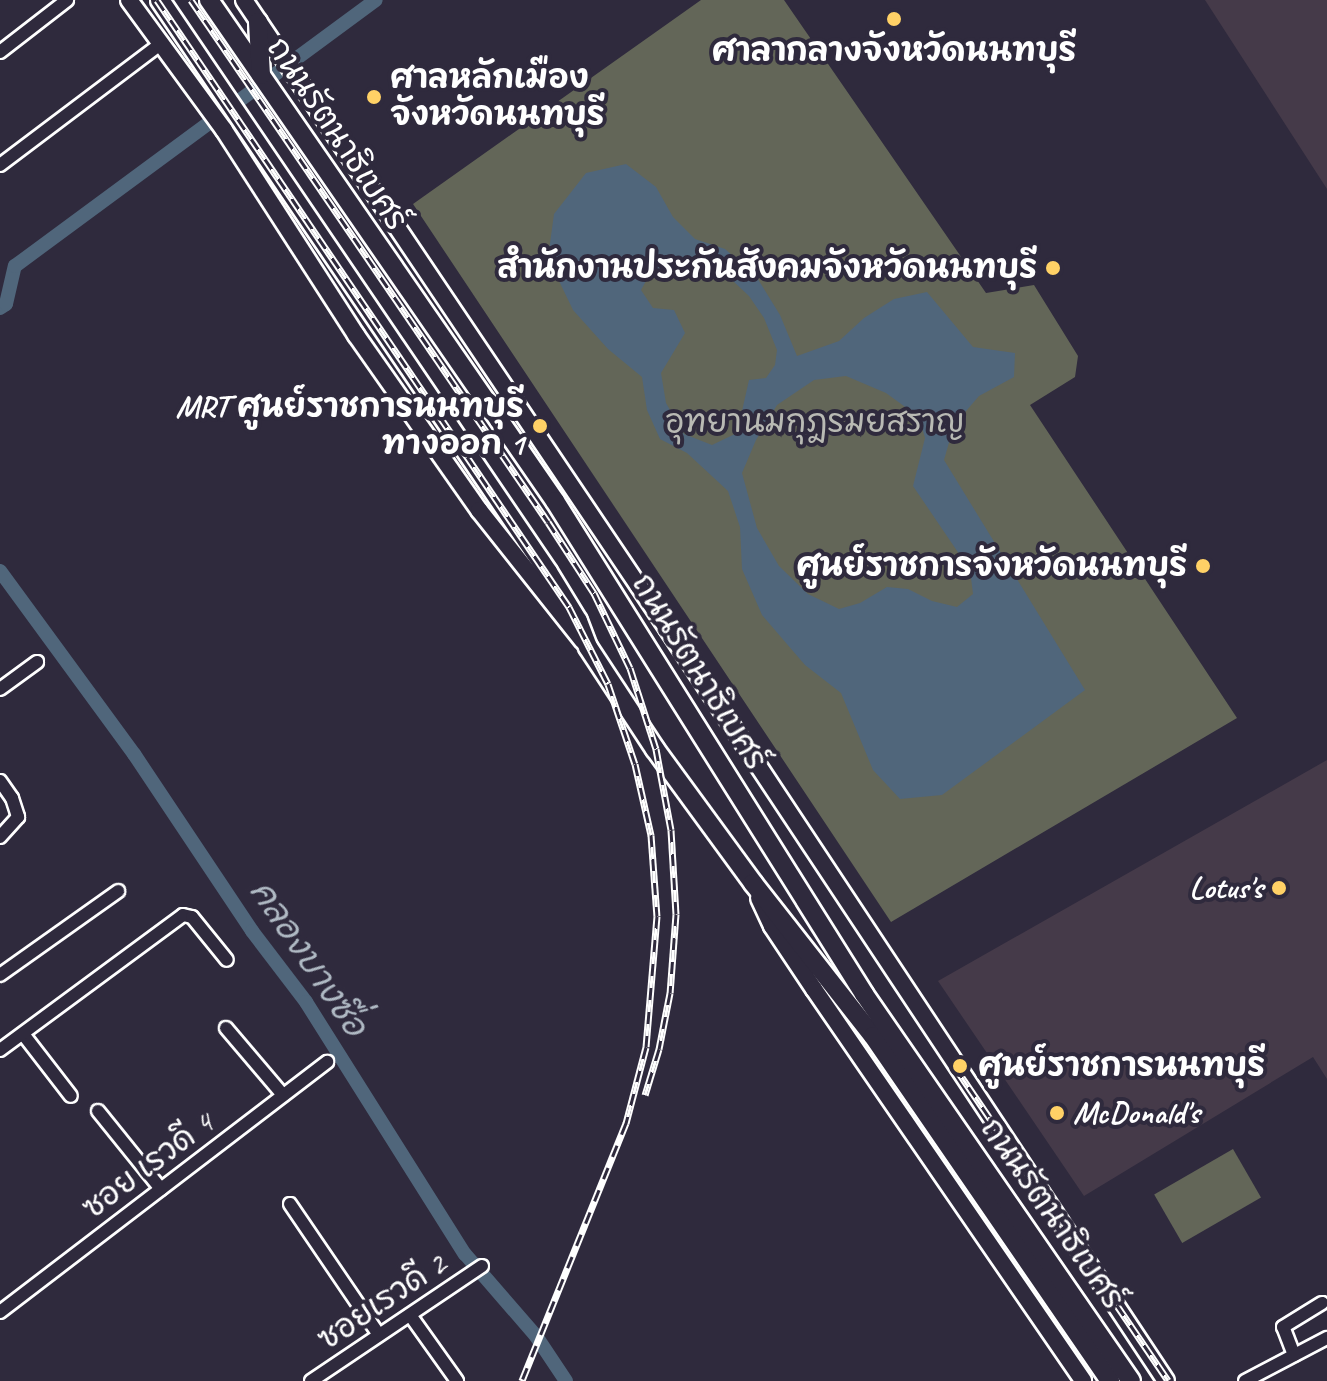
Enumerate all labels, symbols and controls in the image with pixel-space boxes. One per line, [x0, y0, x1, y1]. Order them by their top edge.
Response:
marker: ศาลากลางจังหวัดนนทบุรี [885, 10, 903, 28]
street label: ถนนรัตนาธิเบศร์ [258, 30, 416, 238]
place label: ศาลากลางจังหวัดนนทบุรี [712, 32, 1076, 70]
place label: ศาลหลักเมือง จังหวัดนนทบุรี [390, 60, 605, 135]
marker: ศาลหลักเมือง จังหวัดนนทบุรี [365, 88, 383, 106]
place label: สำนักงานประกันสังคมจังหวัดนนทบุรี [497, 249, 1037, 287]
marker: สำนักงานประกันสังคมจังหวัดนนทบุรี [1044, 259, 1062, 277]
place label: MRT ศูนย์ราชการนนทบุรี ทางออก 1 [176, 389, 524, 464]
park label: อุทยานมกุฎรมยสราญ [665, 403, 965, 441]
marker: MRT ศูนย์ราชการนนทบุรี ทางออก 1 [531, 417, 549, 435]
place label: ศูนย์ราชการจังหวัดนนทบุรี [796, 547, 1187, 585]
marker: ศูนย์ราชการจังหวัดนนทบุรี [1194, 557, 1212, 575]
street label: ถนนรัตนาธิเบศร์ [623, 567, 775, 777]
place label: Lotus's [1189, 869, 1263, 907]
water label: คลองบางซื่อ [242, 872, 376, 1044]
marker: Lotus's [1270, 879, 1288, 897]
place label: ศูนย์ราชการนนทบุรี [978, 1047, 1265, 1085]
marker: ศูนย์ราชการนนทบุรี [949, 1055, 971, 1077]
place label: McDonald's [1073, 1094, 1200, 1132]
street label: ซอย เรวดี 4 [75, 1104, 221, 1228]
marker: McDonald's [1048, 1104, 1066, 1122]
street label: ถนนรัตนาธิเบศร์ [972, 1111, 1132, 1317]
street label: ซอยเรวดี 2 [311, 1245, 453, 1359]

